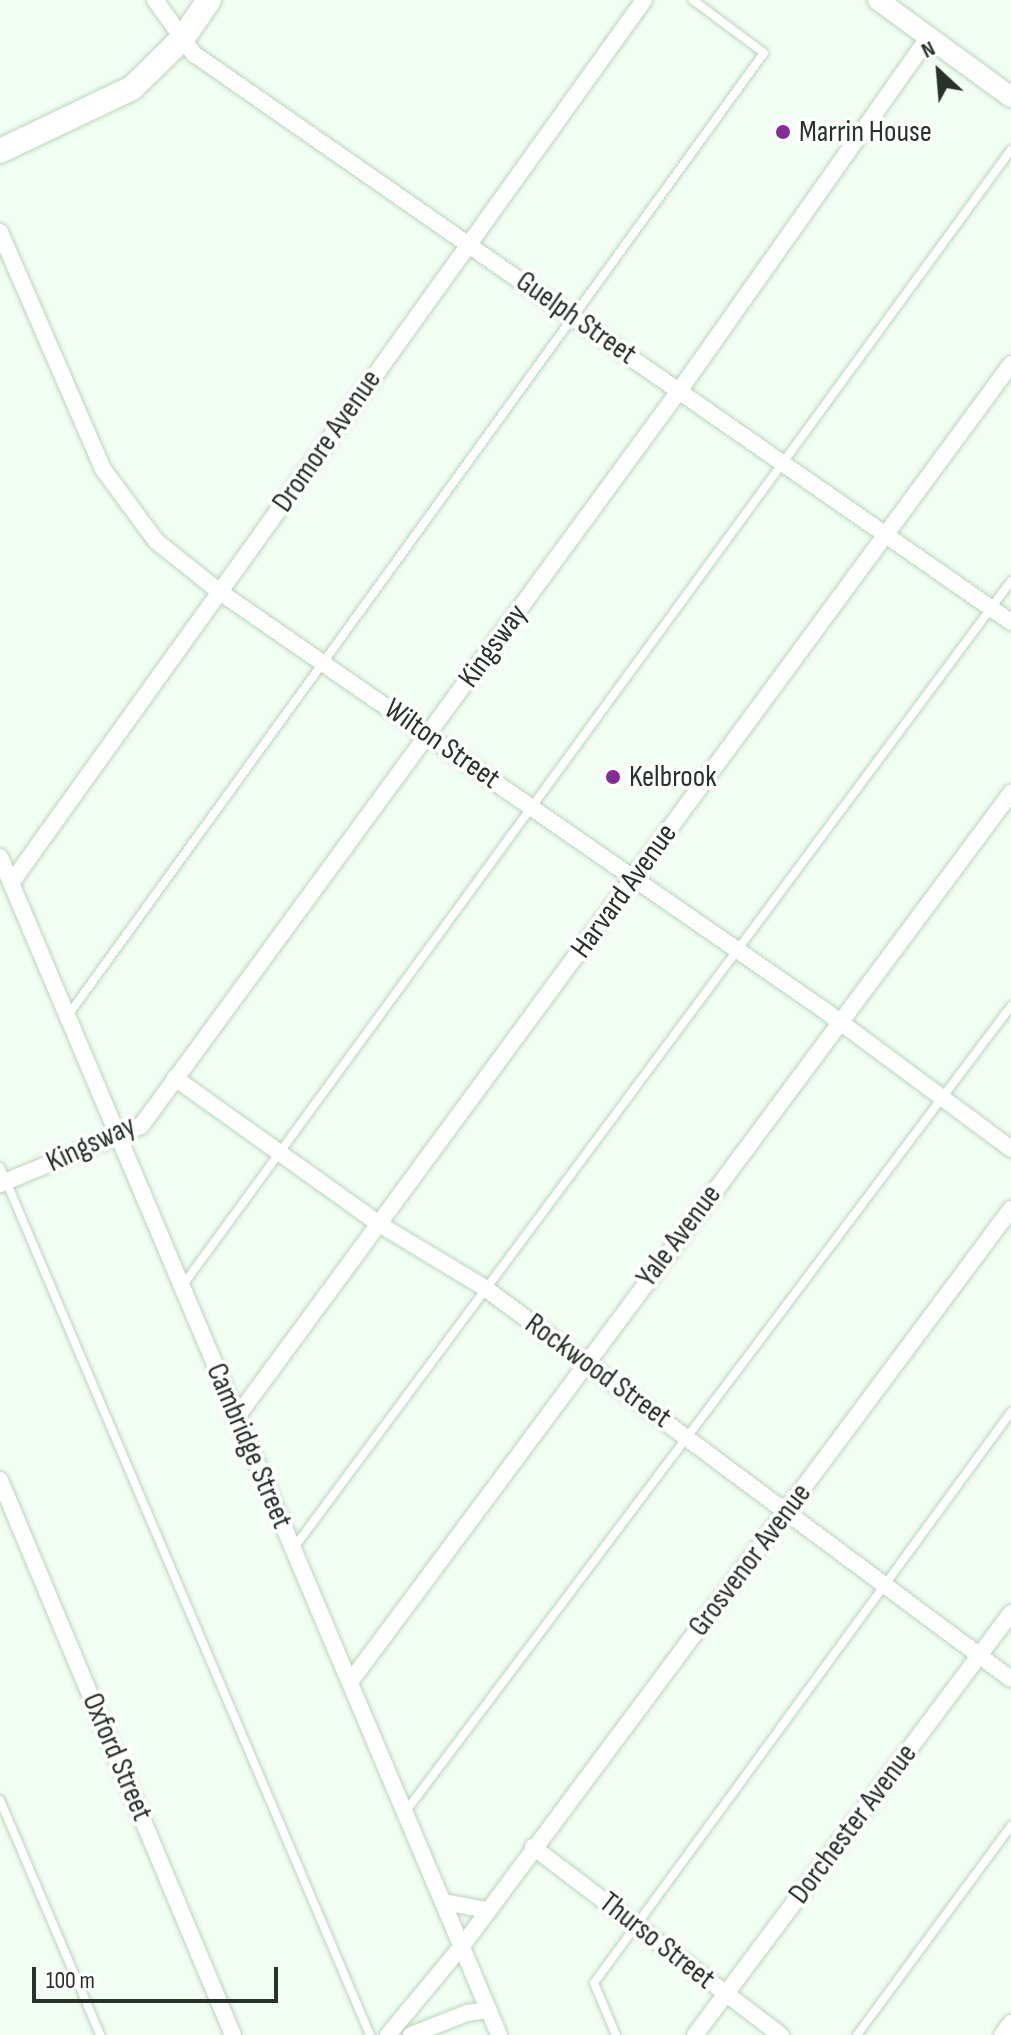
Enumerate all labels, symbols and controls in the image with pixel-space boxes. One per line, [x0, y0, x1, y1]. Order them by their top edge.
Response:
north arrow [899, 32, 979, 112]
text: N [917, 35, 939, 65]
place label: Marrin House [799, 114, 932, 150]
marker: Marrin House [774, 123, 792, 141]
street label: Guelph Street [509, 264, 643, 372]
street label: Dromore Avenue [265, 363, 389, 519]
street label: Kingsway [451, 597, 535, 695]
street label: Wilton Street [377, 691, 507, 797]
place label: Kelbrook [629, 759, 717, 795]
marker: Kelbrook [604, 768, 622, 786]
street label: Harvard Avenue [563, 817, 685, 965]
street label: Kingsway [41, 1108, 141, 1180]
street label: Yale Avenue [629, 1178, 729, 1294]
street label: Rockwood Street [518, 1306, 678, 1436]
street label: Cambridge Street [198, 1358, 300, 1534]
street label: Grosvenor Avenue [681, 1477, 819, 1643]
street label: Oxford Street [74, 1688, 160, 1826]
street label: Dorchester Avenue [781, 1737, 925, 1911]
street label: Thurso Street [592, 1885, 722, 1997]
scale bar [36, 1951, 282, 2001]
text: 100 m [46, 1966, 95, 1995]

